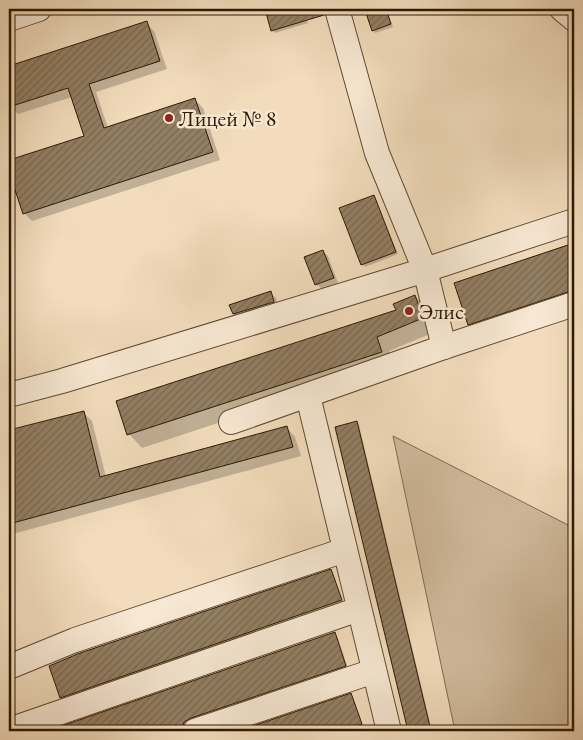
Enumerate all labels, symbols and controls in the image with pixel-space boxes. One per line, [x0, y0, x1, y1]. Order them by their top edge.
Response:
place label: Лицей № 8 [179, 104, 276, 133]
marker: Лицей № 8 [163, 112, 175, 124]
place label: Элис [419, 297, 464, 326]
marker: Элис [403, 305, 415, 317]

